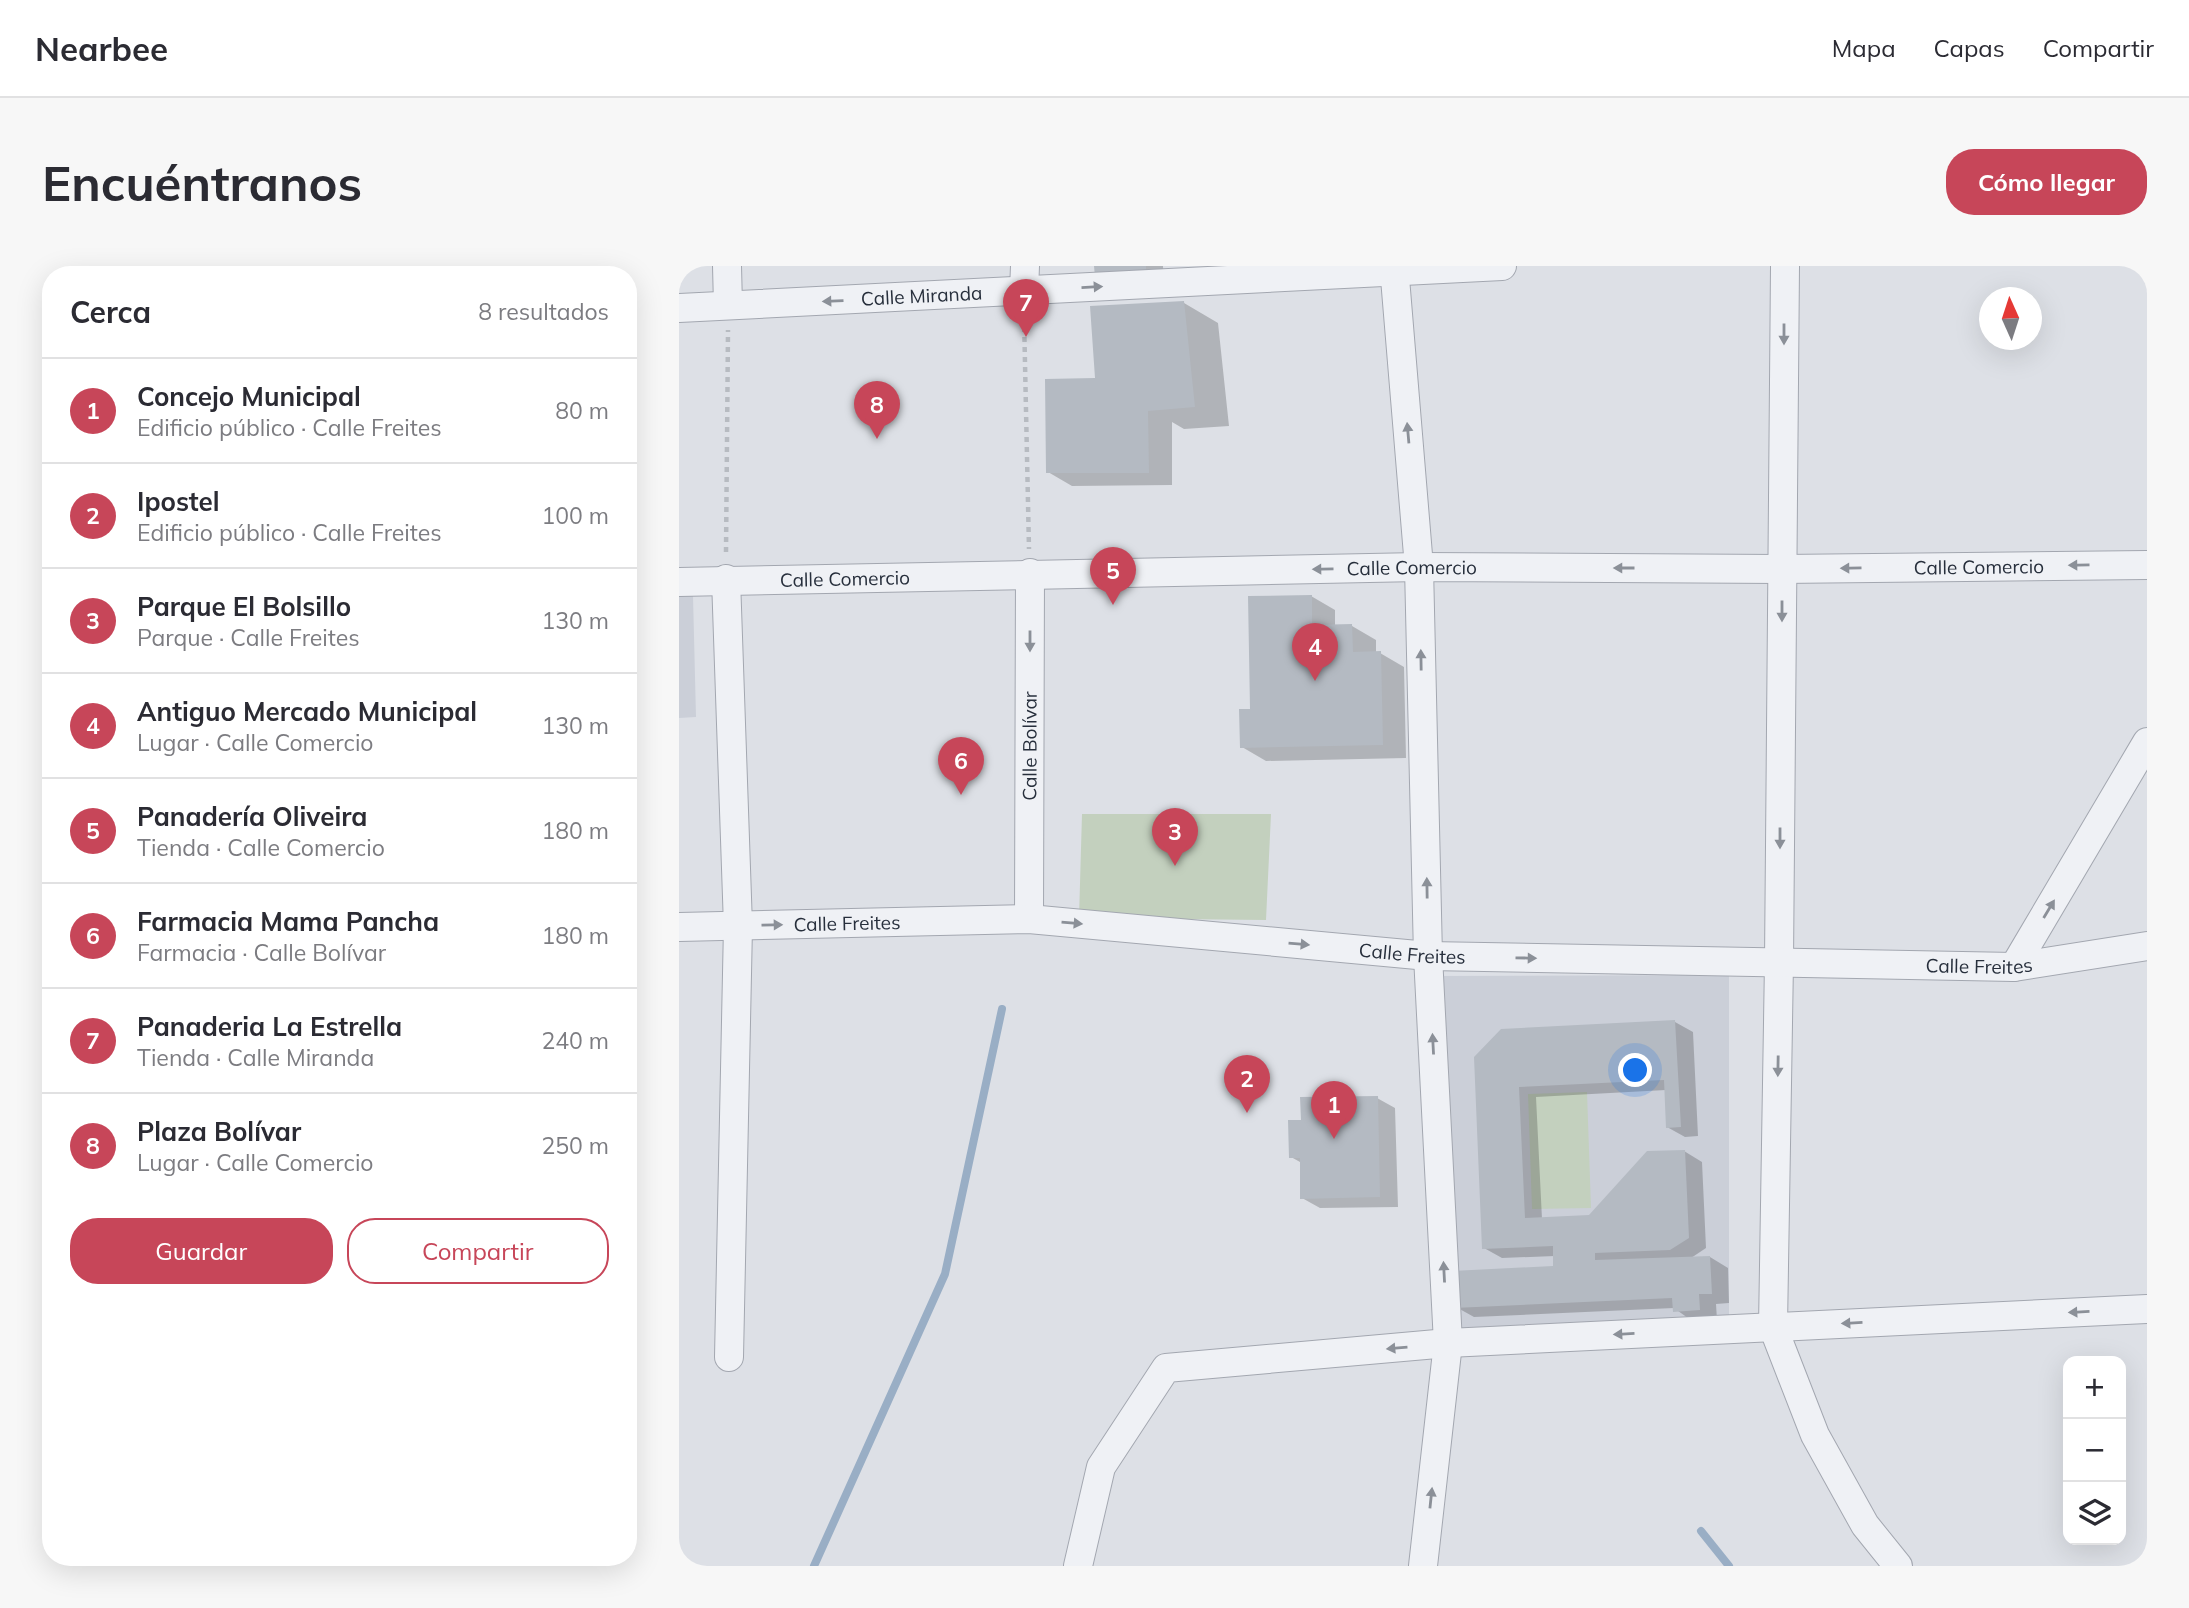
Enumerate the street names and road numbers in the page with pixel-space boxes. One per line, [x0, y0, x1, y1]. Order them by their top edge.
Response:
street label: Calle Miranda [860, 281, 983, 311]
street label: Calle Comercio [1914, 554, 2044, 580]
street label: Calle Comercio [1346, 555, 1477, 580]
street label: Calle Comercio [780, 565, 910, 592]
street label: Calle Bolívar [1017, 691, 1042, 801]
street label: Calle Freites [793, 910, 901, 936]
street label: Calle Freites [1358, 938, 1466, 969]
street label: Calle Freites [1925, 952, 2034, 979]

